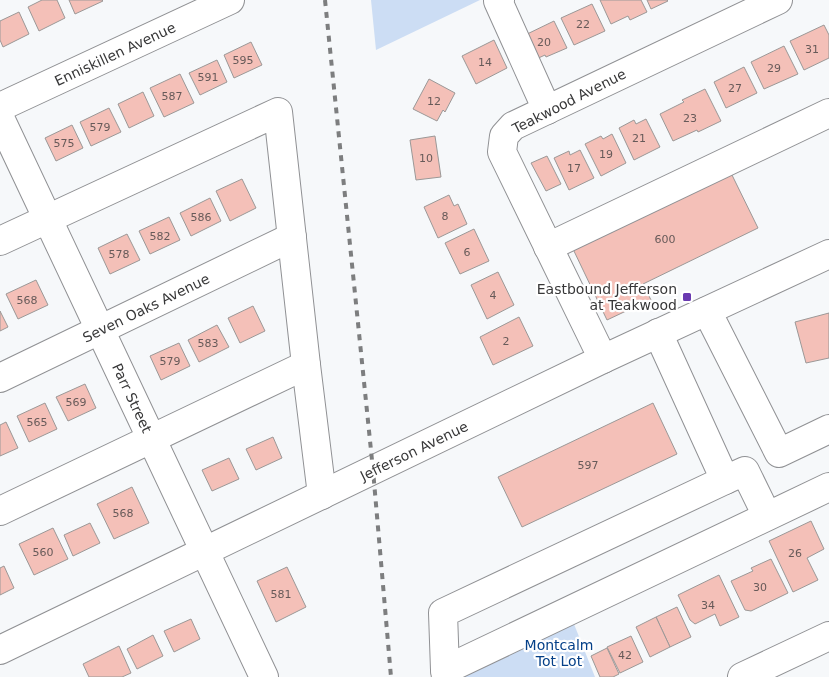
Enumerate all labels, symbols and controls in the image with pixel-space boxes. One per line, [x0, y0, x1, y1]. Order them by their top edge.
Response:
house number: 22 [576, 18, 590, 31]
street label: Enniskillen Avenue [52, 19, 178, 89]
house number: 20 [537, 36, 551, 49]
house number: 31 [805, 43, 819, 56]
house number: 595 [233, 54, 254, 67]
house number: 14 [478, 56, 492, 69]
house number: 29 [767, 62, 781, 75]
street label: Teakwood Avenue [509, 65, 629, 137]
house number: 591 [198, 71, 219, 84]
house number: 27 [728, 82, 742, 95]
house number: 587 [162, 90, 183, 103]
house number: 12 [427, 95, 441, 108]
house number: 23 [683, 112, 697, 125]
house number: 579 [90, 121, 111, 134]
house number: 21 [632, 132, 646, 145]
house number: 575 [54, 137, 75, 150]
house number: 19 [599, 148, 613, 161]
house number: 10 [419, 152, 433, 165]
house number: 17 [567, 162, 581, 175]
house number: 8 [442, 210, 449, 223]
house number: 586 [191, 211, 212, 224]
house number: 582 [150, 230, 171, 243]
house number: 600 [655, 233, 676, 246]
house number: 6 [464, 246, 471, 259]
house number: 578 [109, 248, 130, 261]
street label: Seven Oaks Avenue [80, 270, 212, 346]
place label: Eastbound Jefferson at Teakwood [537, 281, 677, 313]
house number: 4 [490, 289, 497, 302]
marker: Eastbound Jefferson at Teakwood [681, 291, 693, 303]
house number: 568 [17, 294, 38, 307]
house number: 2 [503, 335, 510, 348]
house number: 583 [198, 337, 219, 350]
house number: 579 [160, 355, 181, 368]
street label: Parr Street [109, 361, 155, 436]
house number: 569 [66, 396, 87, 409]
house number: 565 [27, 416, 48, 429]
street label: Jefferson Avenue [357, 418, 471, 484]
house number: 597 [578, 459, 599, 472]
house number: 568 [113, 507, 134, 520]
house number: 560 [33, 546, 54, 559]
house number: 26 [788, 547, 802, 560]
house number: 30 [753, 581, 767, 594]
house number: 581 [271, 588, 292, 601]
house number: 34 [701, 599, 715, 612]
park label: Montcalm Tot Lot [525, 637, 593, 669]
house number: 42 [618, 649, 632, 662]

